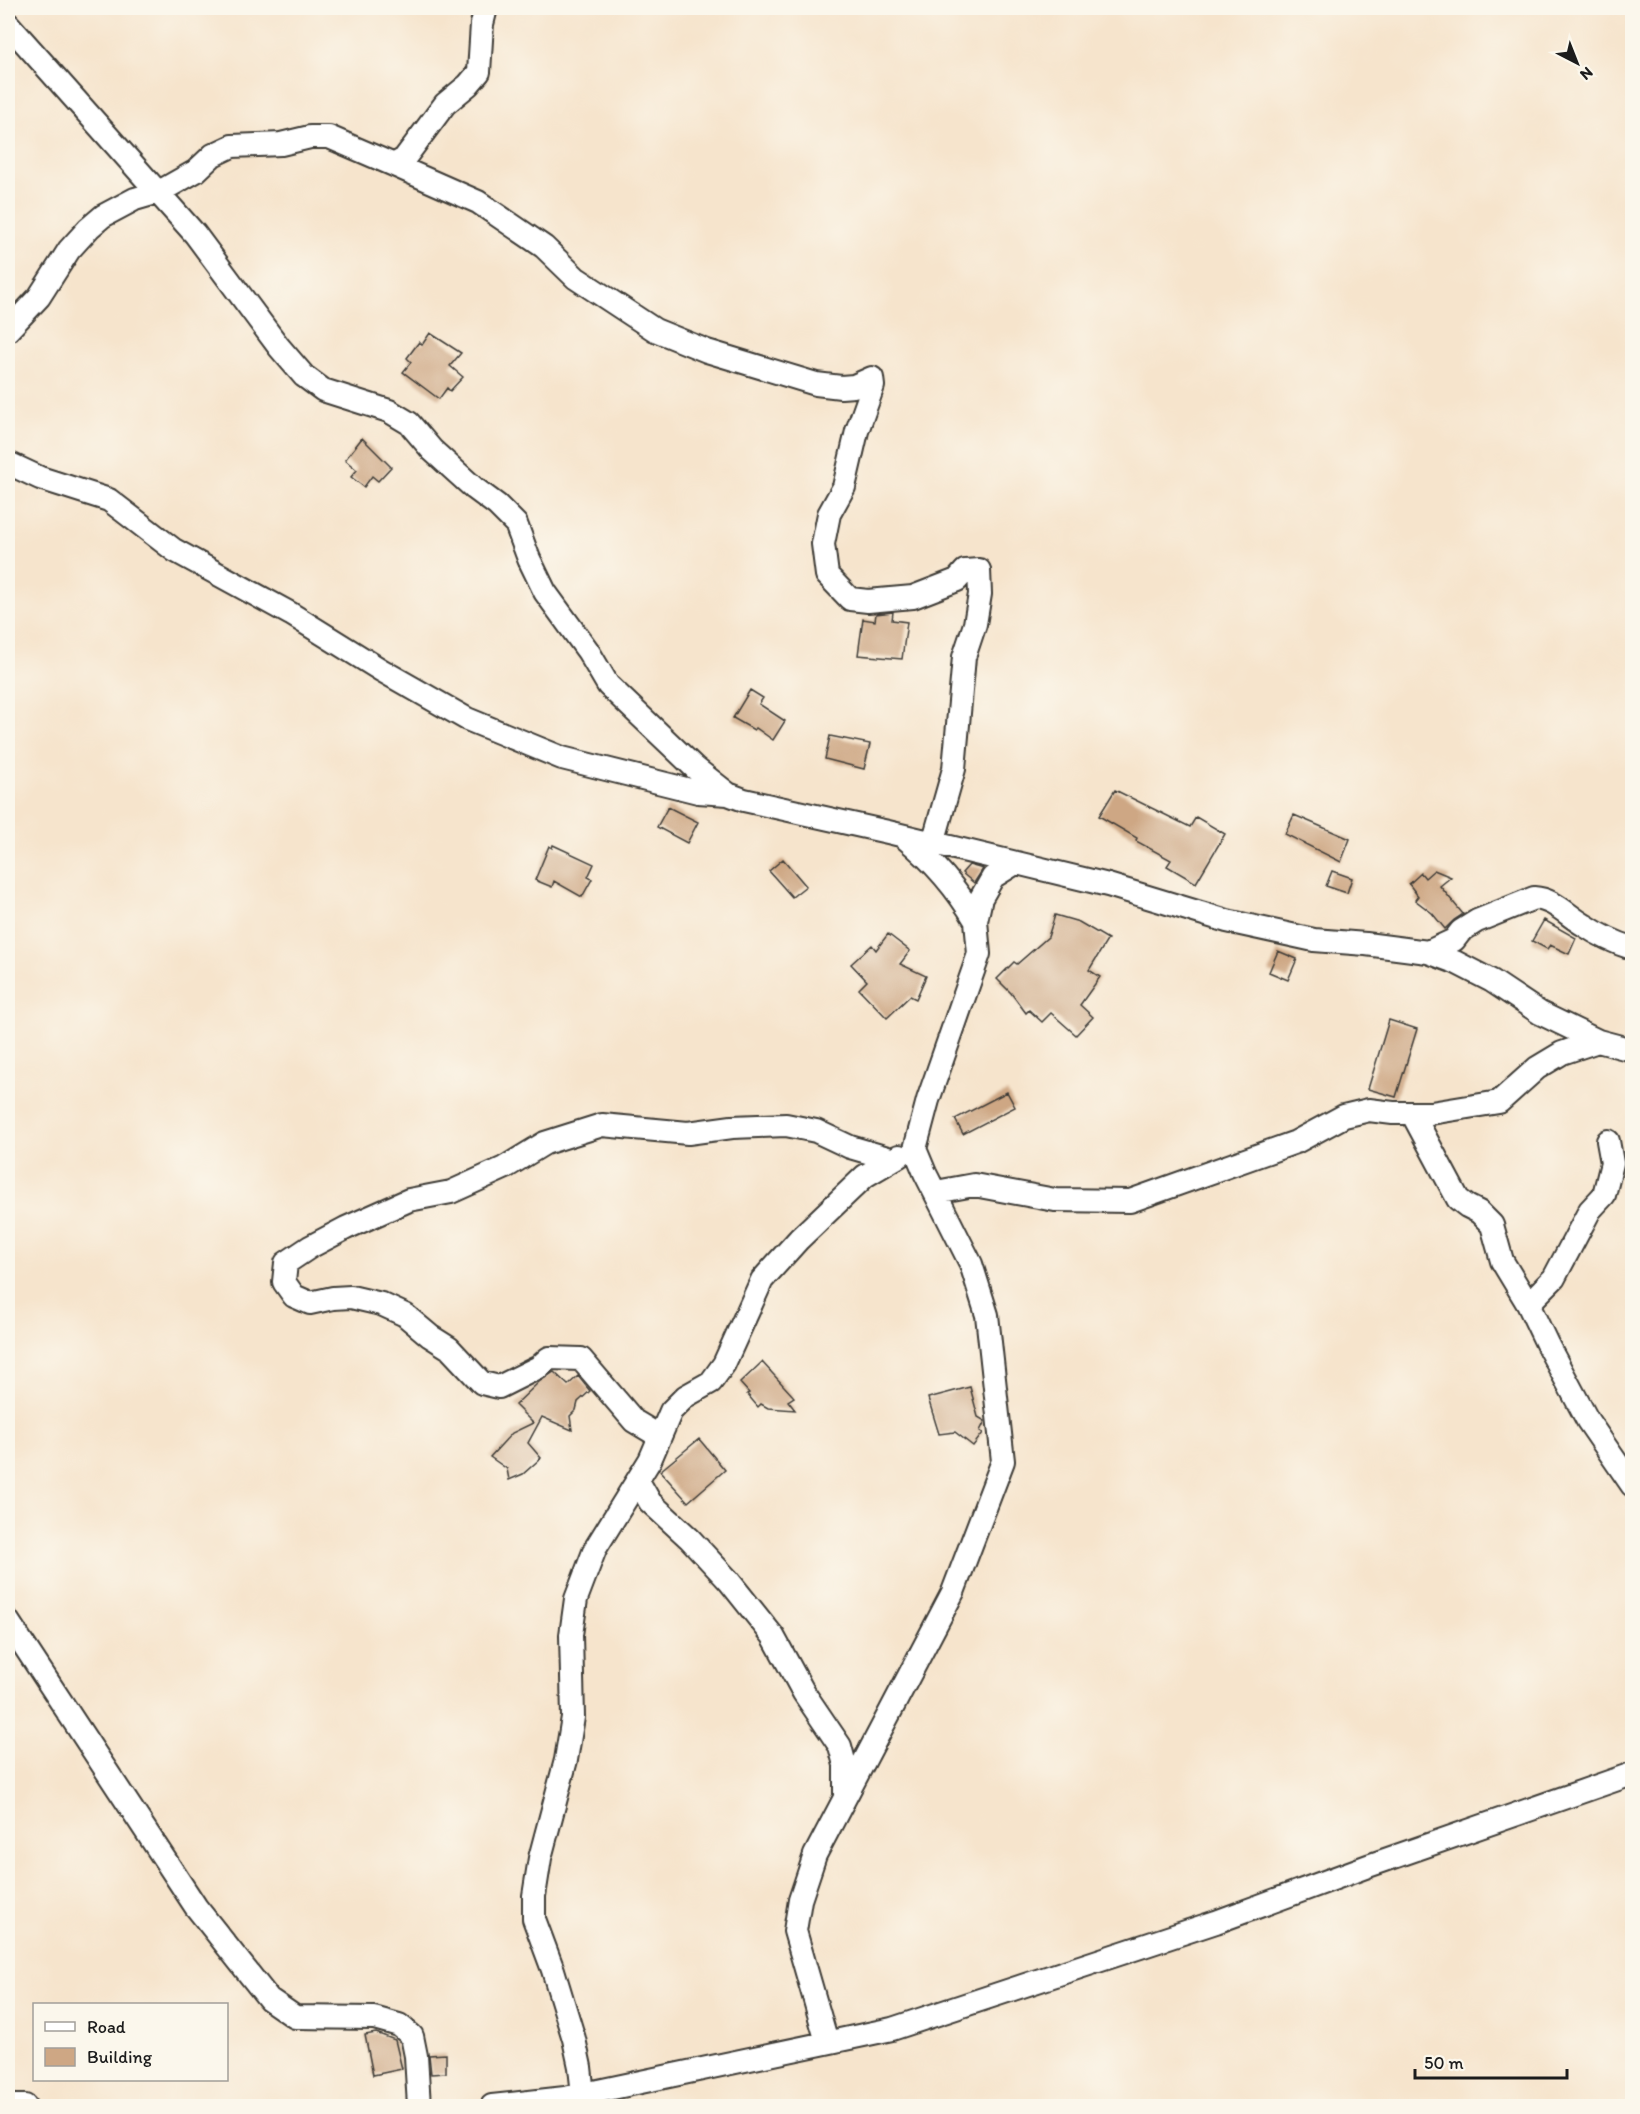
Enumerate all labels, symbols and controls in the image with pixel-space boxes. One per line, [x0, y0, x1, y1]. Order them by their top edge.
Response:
north arrow [1547, 33, 1607, 93]
text: N [1576, 63, 1597, 84]
legend [33, 2003, 228, 2081]
text: Road [87, 2016, 126, 2038]
scale bar [1415, 2042, 1566, 2080]
text: Building [87, 2046, 153, 2068]
text: 50 m [1424, 2052, 1464, 2074]

